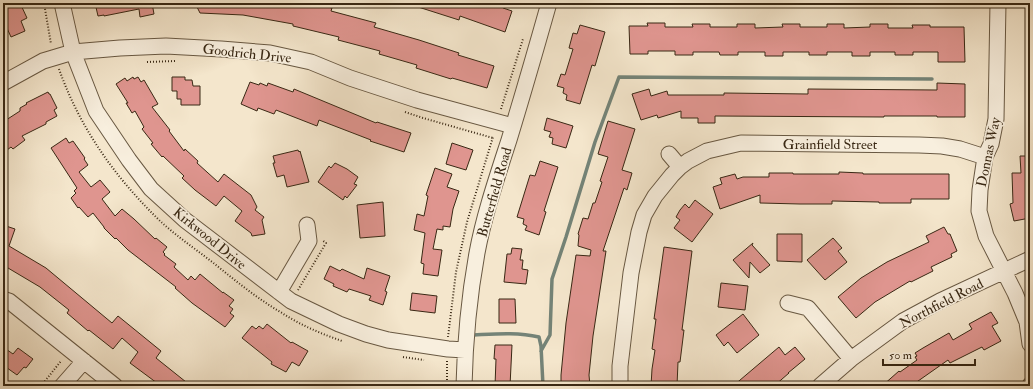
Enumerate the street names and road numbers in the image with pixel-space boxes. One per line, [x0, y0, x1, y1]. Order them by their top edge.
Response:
street label: Goodrich Drive [202, 40, 292, 67]
street label: Donnas Way [973, 115, 1005, 189]
street label: Grainfield Street [783, 136, 878, 153]
street label: Butterfield Road [474, 145, 515, 239]
street label: Kirkwood Drive [170, 204, 250, 273]
street label: Northfield Road [896, 275, 986, 332]

